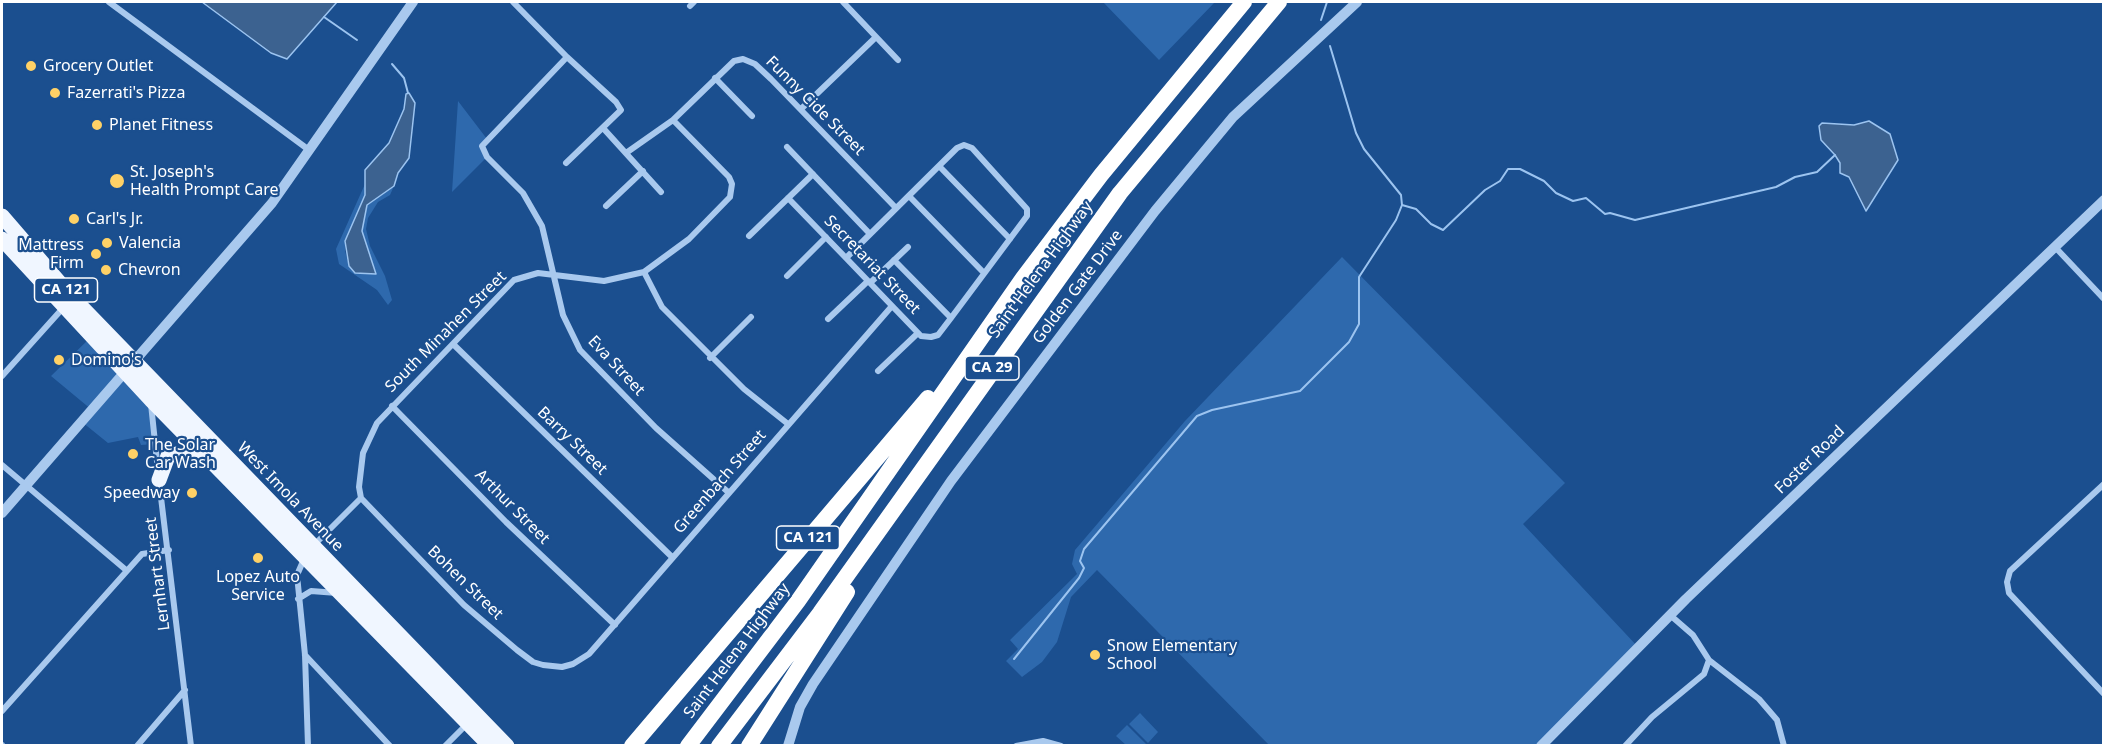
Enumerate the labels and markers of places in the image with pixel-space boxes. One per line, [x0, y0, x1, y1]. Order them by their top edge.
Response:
place label: Grocery Outlet [43, 56, 153, 76]
marker: Grocery Outlet [24, 59, 38, 73]
place label: Fazerrati's Pizza [67, 83, 185, 103]
marker: Fazerrati's Pizza [48, 86, 62, 100]
place label: Planet Fitness [109, 115, 213, 135]
marker: Planet Fitness [90, 118, 104, 132]
place label: St. Joseph's Health Prompt Care [130, 162, 279, 200]
marker: St. Joseph's Health Prompt Care [108, 172, 126, 190]
place label: Carl's Jr. [86, 209, 143, 229]
marker: Carl's Jr. [67, 212, 81, 226]
place label: Valencia [119, 233, 181, 253]
place label: Mattress Firm [18, 235, 84, 273]
marker: Valencia [100, 236, 114, 250]
marker: Mattress Firm [89, 247, 103, 261]
place label: Chevron [118, 260, 181, 280]
marker: Chevron [99, 263, 113, 277]
place label: Domino's [71, 350, 142, 370]
marker: Domino's [52, 353, 66, 367]
place label: The Solar Car Wash [145, 435, 216, 473]
marker: The Solar Car Wash [126, 447, 140, 461]
place label: Speedway [104, 483, 180, 503]
marker: Speedway [185, 486, 199, 500]
marker: Lopez Auto Service [251, 551, 265, 565]
place label: Lopez Auto Service [216, 567, 300, 605]
place label: Snow Elementary School [1107, 636, 1237, 674]
marker: Snow Elementary School [1088, 648, 1102, 662]

